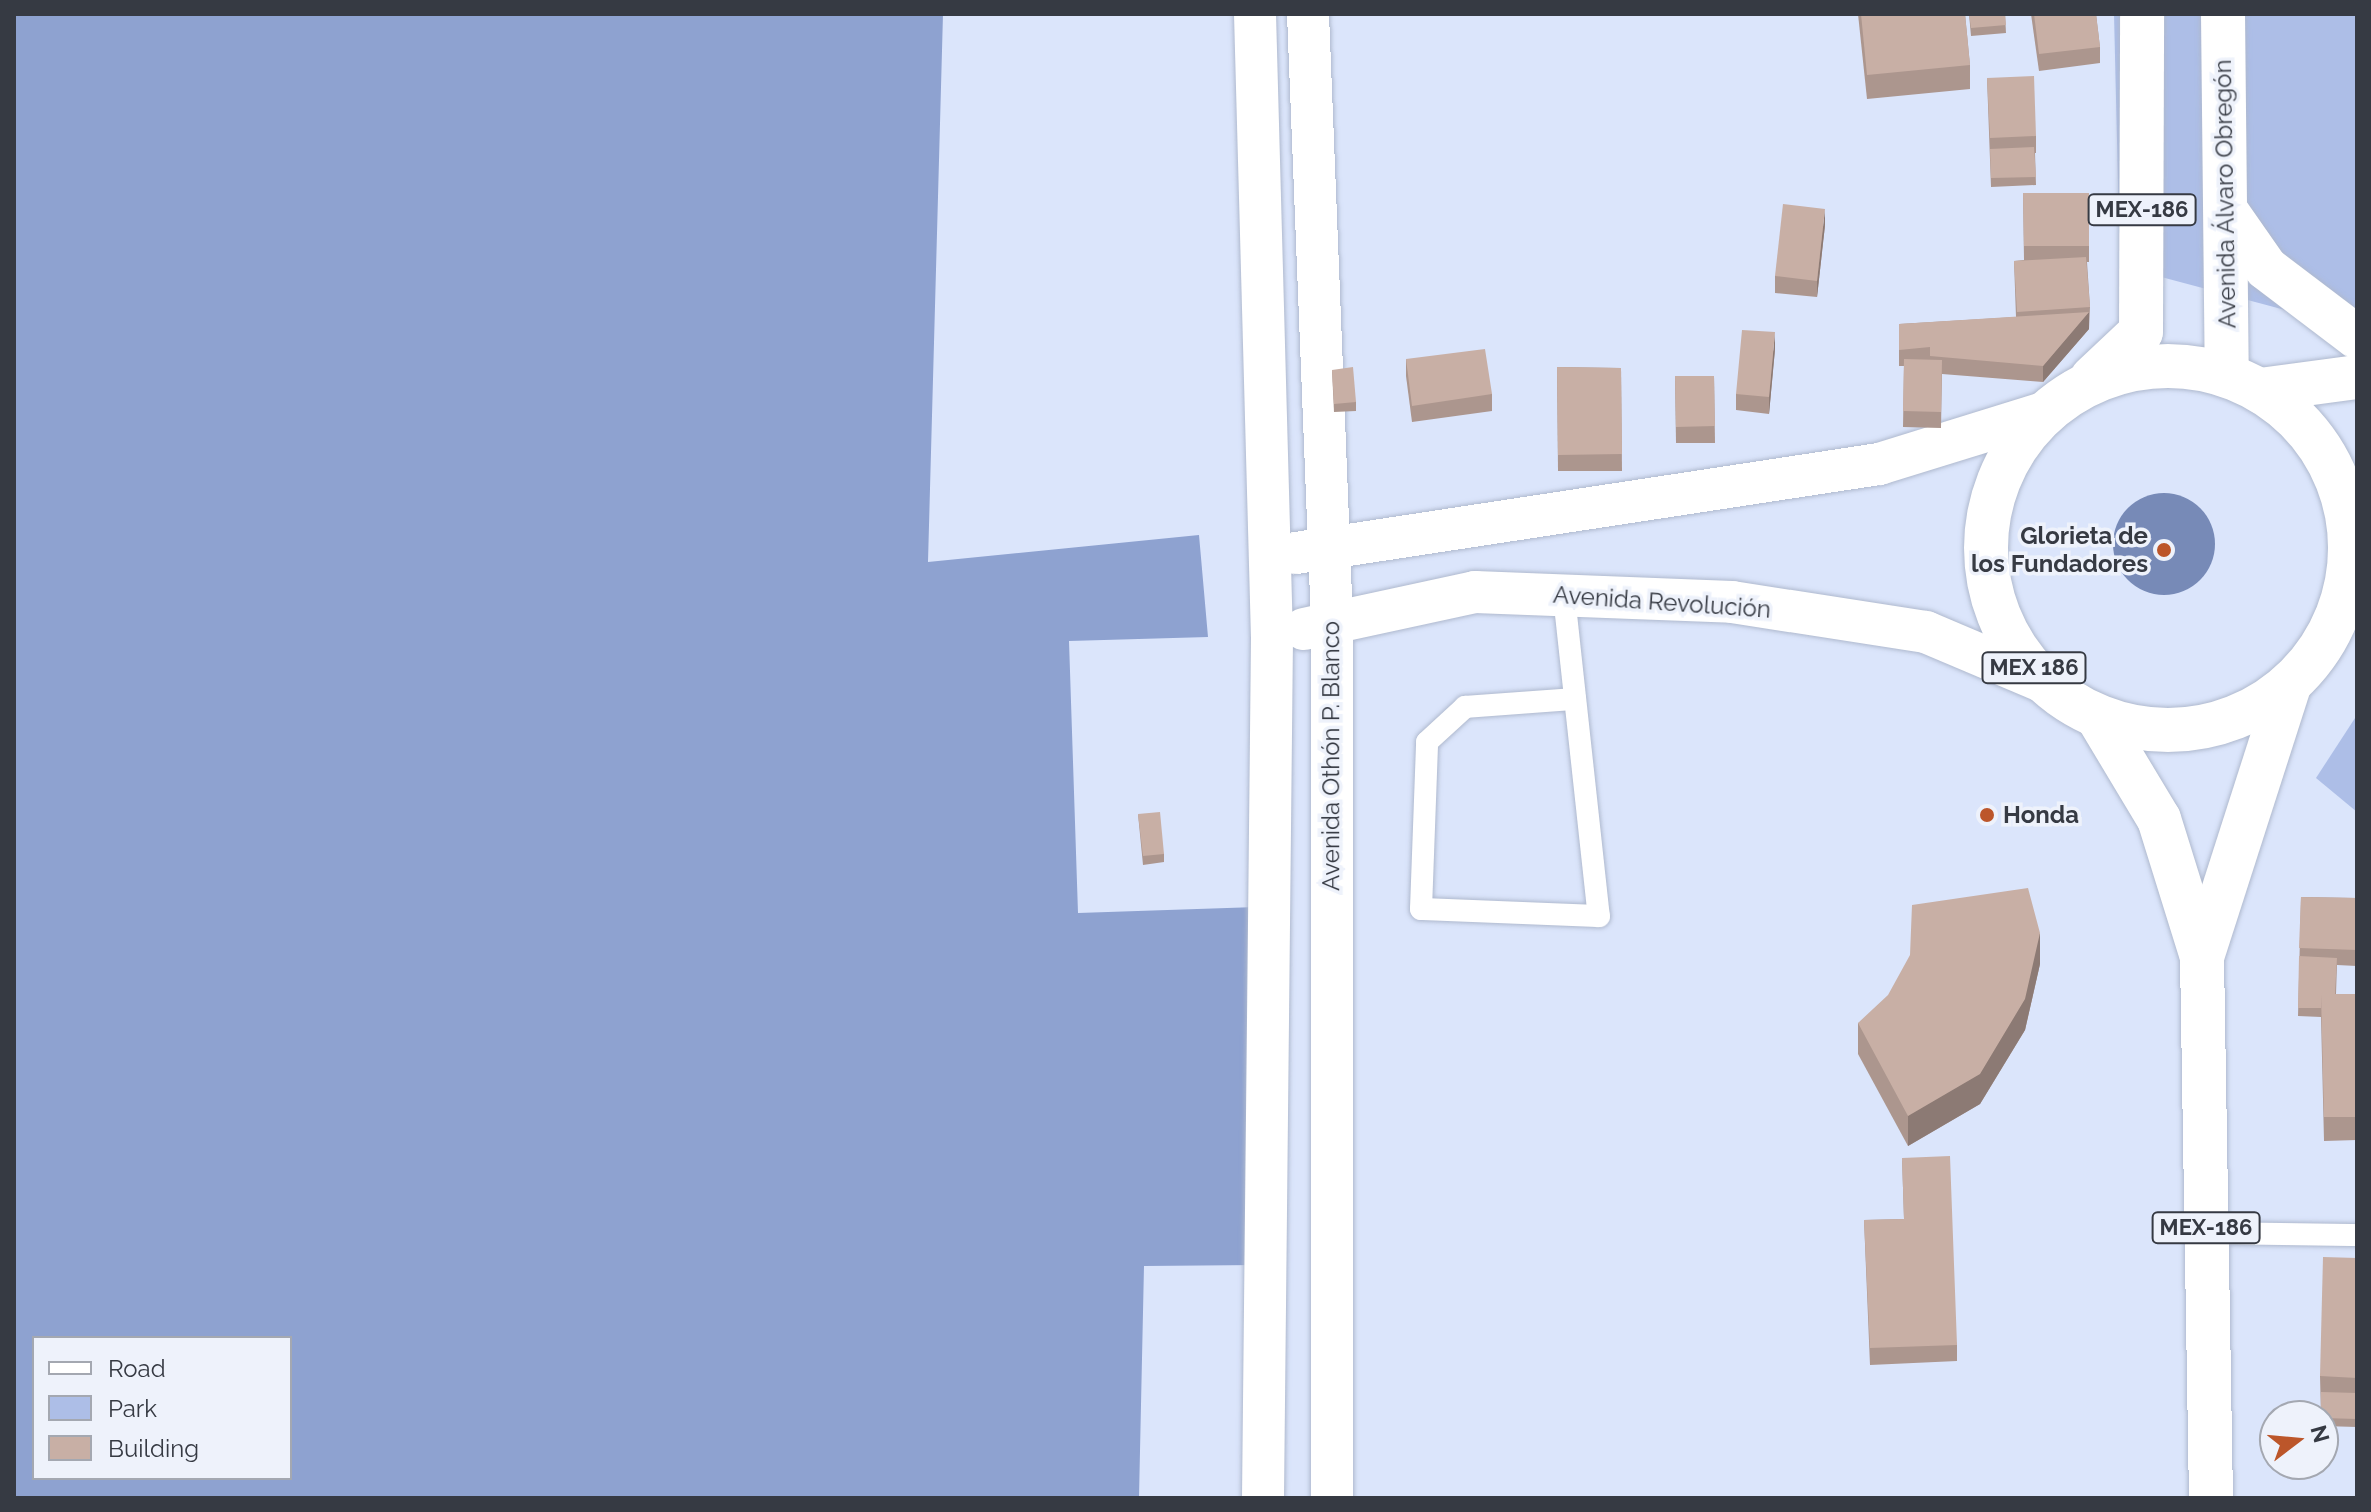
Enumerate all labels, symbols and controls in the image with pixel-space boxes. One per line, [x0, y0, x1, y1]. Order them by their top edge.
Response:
street label: Avenida Álvaro Obregón [2208, 59, 2242, 329]
road number: MEX-186 [2086, 192, 2198, 228]
place label: Glorieta de los Fundadores [1971, 522, 2148, 578]
marker: Glorieta de los Fundadores [2155, 541, 2173, 559]
street label: Avenida Revolución [1552, 580, 1772, 624]
street label: Avenida Othón P. Blanco [1317, 621, 1345, 891]
road number: MEX 186 [1980, 650, 2088, 686]
place label: Honda [2003, 801, 2079, 829]
marker: Honda [1978, 806, 1996, 824]
road number: MEX-186 [2150, 1210, 2262, 1246]
legend [32, 1336, 292, 1480]
text: Road [108, 1354, 166, 1383]
text: Park [108, 1394, 157, 1423]
north arrow [2259, 1400, 2339, 1480]
text: N [2305, 1422, 2335, 1446]
text: Building [108, 1434, 199, 1463]

